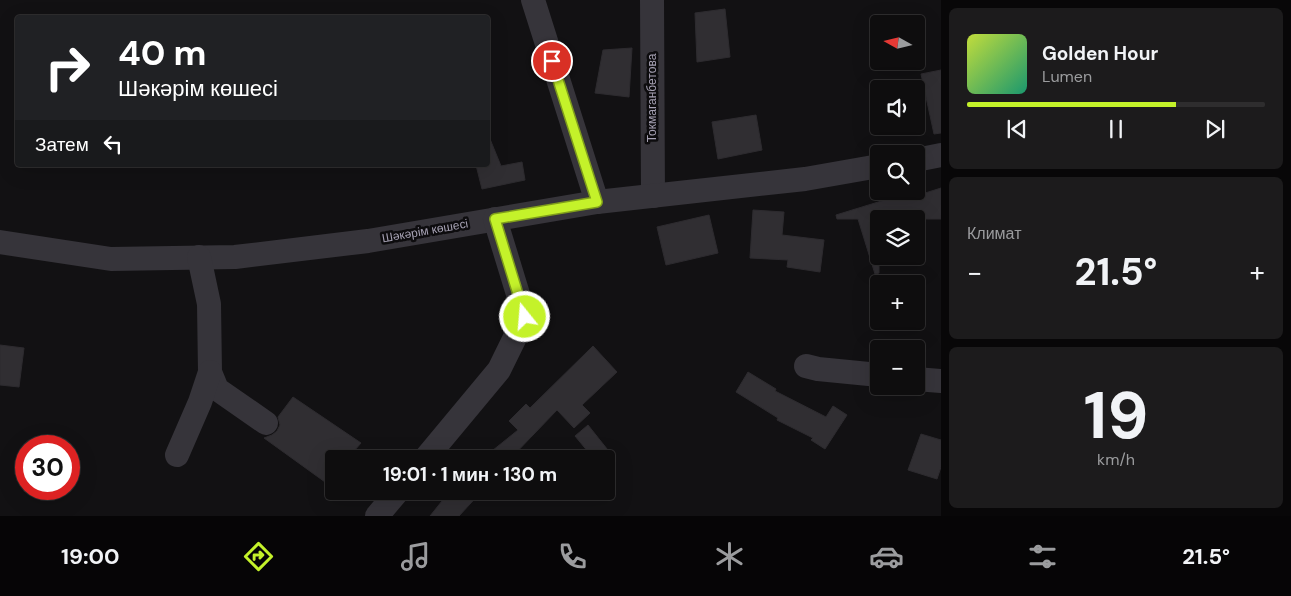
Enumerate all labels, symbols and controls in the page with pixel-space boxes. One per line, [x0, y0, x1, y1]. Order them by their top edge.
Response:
north arrow [870, 15, 925, 70]
map controls [870, 15, 925, 395]
text: 40 m [118, 30, 207, 76]
icon: right [35, 35, 100, 100]
pin [531, 40, 573, 82]
text: Golden Hour [1042, 41, 1158, 66]
icon: arrive [538, 47, 566, 75]
street label: Токмаганбетова [644, 53, 660, 142]
text: Lumen [1042, 66, 1092, 87]
text: Шәкәрім көшесі [118, 74, 278, 103]
button: sound [870, 80, 925, 135]
icon: previous [1003, 115, 1031, 143]
icon: pause [1102, 115, 1130, 143]
icon: next [1201, 115, 1229, 143]
icon: left [99, 130, 127, 158]
text: Затем [35, 132, 89, 157]
button: search [870, 145, 925, 200]
button: layers [870, 210, 925, 265]
street label: Шәкәрім көшесі [381, 216, 469, 246]
text: Климат [967, 223, 1021, 244]
text: 21.5° [1075, 247, 1157, 297]
text: − [967, 254, 982, 291]
text: + [1250, 254, 1265, 291]
button: + [870, 275, 925, 330]
position arrow [498, 290, 550, 342]
button: − [870, 340, 925, 395]
text: 19 [1084, 374, 1148, 458]
speed limit sign: 30 [15, 435, 80, 500]
text: km/h [1097, 449, 1135, 470]
text: 19:01 · 1 мин · 130 m [383, 462, 557, 487]
icon: directions [241, 539, 276, 574]
icon: music [398, 539, 433, 574]
icon: phone [555, 539, 590, 574]
icon: climate [712, 539, 747, 574]
icon: car [869, 539, 904, 574]
icon: filters [1025, 539, 1060, 574]
text: 19:00 [61, 542, 119, 571]
text: 21.5° [1182, 542, 1230, 571]

